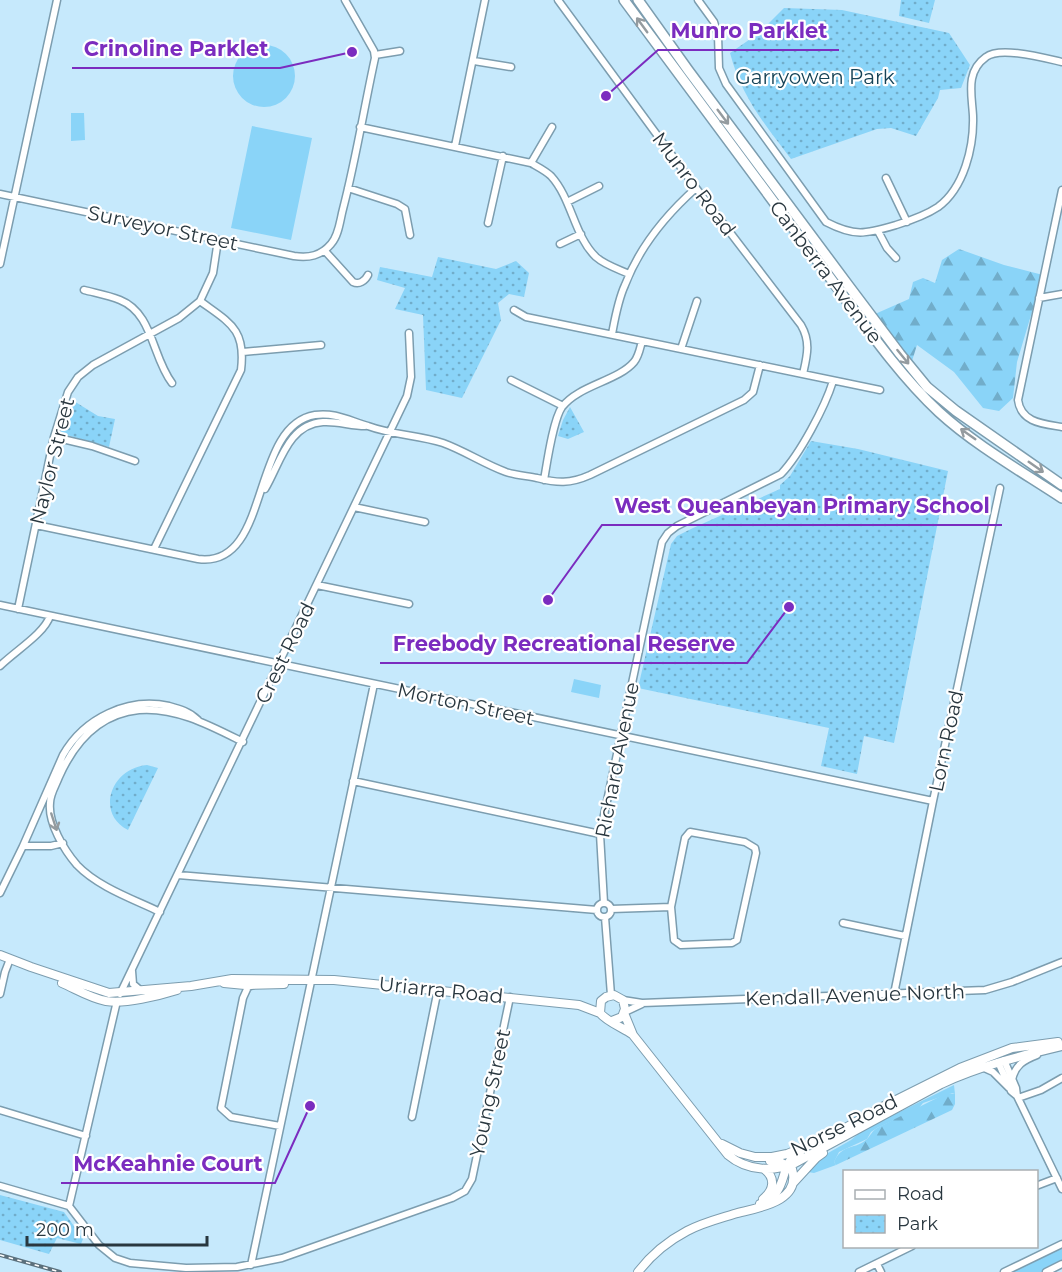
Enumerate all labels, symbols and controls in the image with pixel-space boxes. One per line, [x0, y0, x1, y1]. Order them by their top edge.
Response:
callout: Munro Parklet [658, 11, 839, 50]
one-way arrow [636, 17, 649, 33]
text: Munro Parklet [670, 18, 828, 43]
callout: Crinoline Parklet [72, 29, 280, 68]
text: Crinoline Parklet [84, 36, 268, 61]
park label: Garryowen Park [735, 65, 895, 89]
one-way arrow [717, 109, 730, 125]
street label: Munro Road [647, 127, 741, 241]
street label: Canberra Avenue [764, 196, 888, 348]
street label: Surveyor Street [86, 200, 240, 256]
one-way arrow [896, 349, 910, 364]
street label: Naylor Street [25, 395, 79, 527]
one-way arrow [960, 428, 976, 440]
one-way arrow [1028, 461, 1044, 473]
callout: West Queanbeyan Primary School [602, 486, 1002, 525]
text: West Queanbeyan Primary School [614, 493, 990, 518]
street label: Crest Road [250, 599, 320, 707]
callout: Freebody Recreational Reserve [380, 624, 747, 663]
text: Freebody Recreational Reserve [393, 631, 735, 656]
street label: Morton Street [395, 678, 537, 730]
street label: Richard Avenue [590, 680, 644, 840]
street label: Lorn Road [924, 688, 968, 794]
one-way arrow [49, 812, 60, 831]
street label: Uriarra Road [377, 972, 505, 1008]
street label: Kendall Avenue North [745, 979, 965, 1011]
street label: Young Street [465, 1027, 515, 1159]
street label: Norse Road [787, 1089, 901, 1161]
callout: McKeahnie Court [61, 1144, 275, 1183]
text: McKeahnie Court [73, 1151, 263, 1176]
legend [843, 1170, 1038, 1248]
text: Road [897, 1183, 944, 1205]
scale bar [27, 1209, 207, 1247]
text: Park [897, 1213, 938, 1235]
text: 200 m [36, 1219, 94, 1241]

